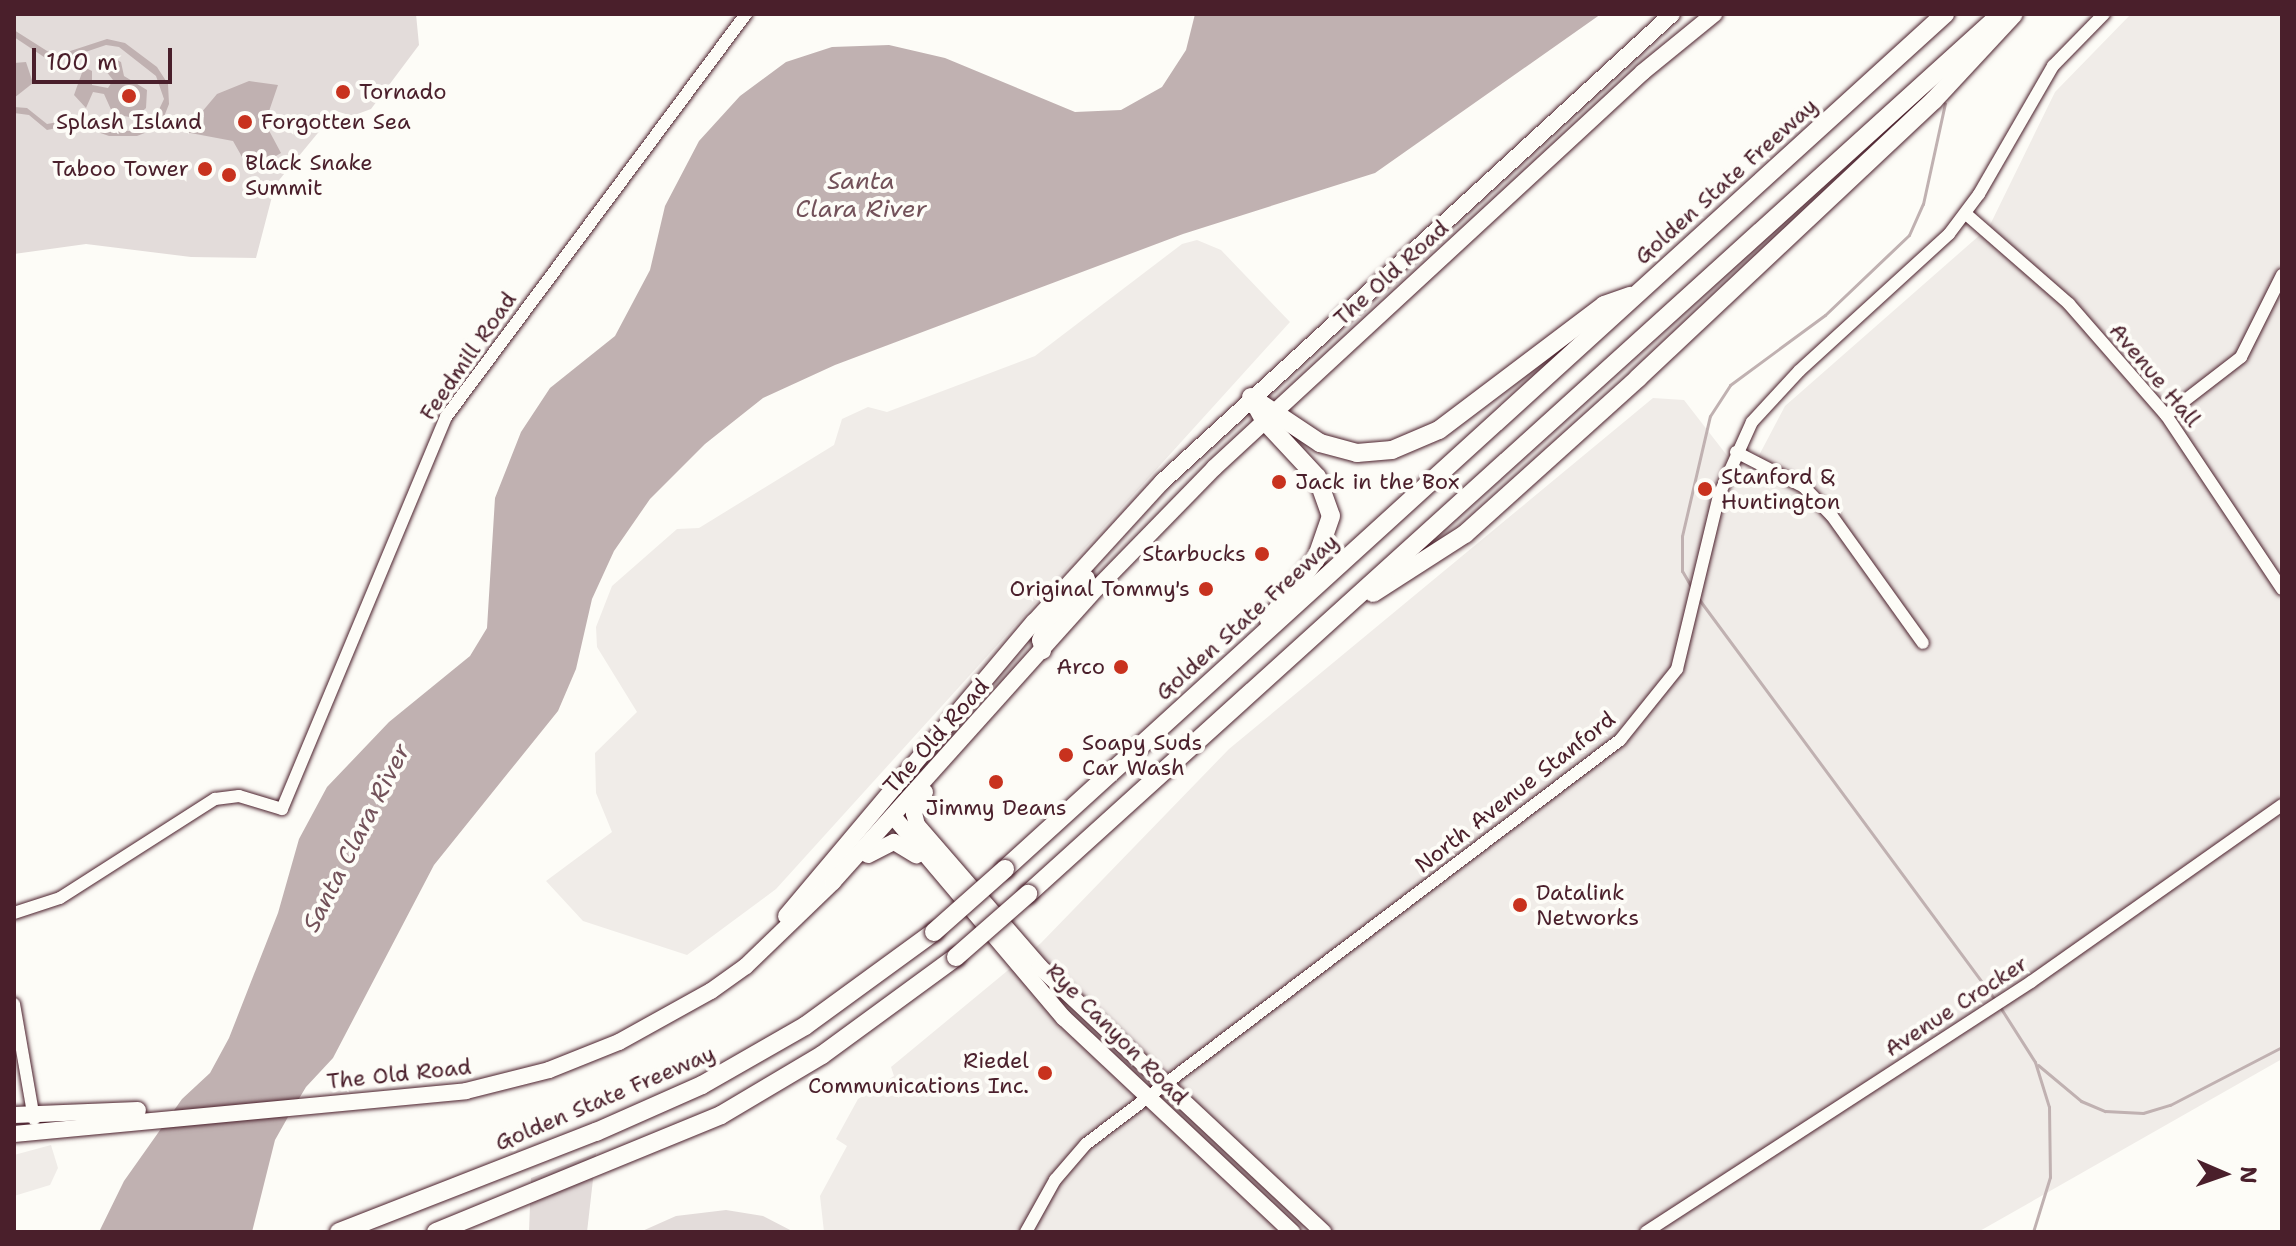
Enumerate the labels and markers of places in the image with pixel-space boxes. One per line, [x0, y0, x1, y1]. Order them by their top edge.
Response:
place label: Tornado [359, 79, 447, 105]
marker: Tornado [334, 83, 352, 101]
marker: Splash Island [120, 87, 138, 105]
place label: Splash Island [56, 109, 202, 135]
place label: Forgotten Sea [261, 109, 411, 135]
marker: Forgotten Sea [236, 113, 254, 131]
place label: Black Snake Summit [245, 149, 373, 200]
place label: Taboo Tower [52, 156, 189, 182]
marker: Taboo Tower [196, 160, 214, 178]
marker: Black Snake Summit [220, 166, 238, 184]
place label: Stanford & Huntington [1721, 463, 1840, 514]
place label: Jack in the Box [1295, 469, 1459, 495]
marker: Jack in the Box [1270, 473, 1288, 491]
marker: Stanford & Huntington [1696, 480, 1714, 498]
place label: Starbucks [1142, 541, 1246, 567]
marker: Starbucks [1253, 545, 1271, 563]
place label: Original Tommy's [1010, 576, 1190, 602]
marker: Original Tommy's [1197, 580, 1215, 598]
place label: Arco [1056, 654, 1105, 680]
marker: Arco [1112, 658, 1130, 676]
place label: Soapy Suds Car Wash [1082, 729, 1202, 780]
marker: Soapy Suds Car Wash [1057, 746, 1075, 764]
marker: Jimmy Deans [987, 773, 1005, 791]
place label: Jimmy Deans [925, 795, 1067, 821]
place label: Datalink Networks [1536, 879, 1639, 930]
marker: Datalink Networks [1511, 896, 1529, 914]
place label: Riedel Communications Inc. [808, 1047, 1029, 1098]
marker: Riedel Communications Inc. [1036, 1064, 1054, 1082]

